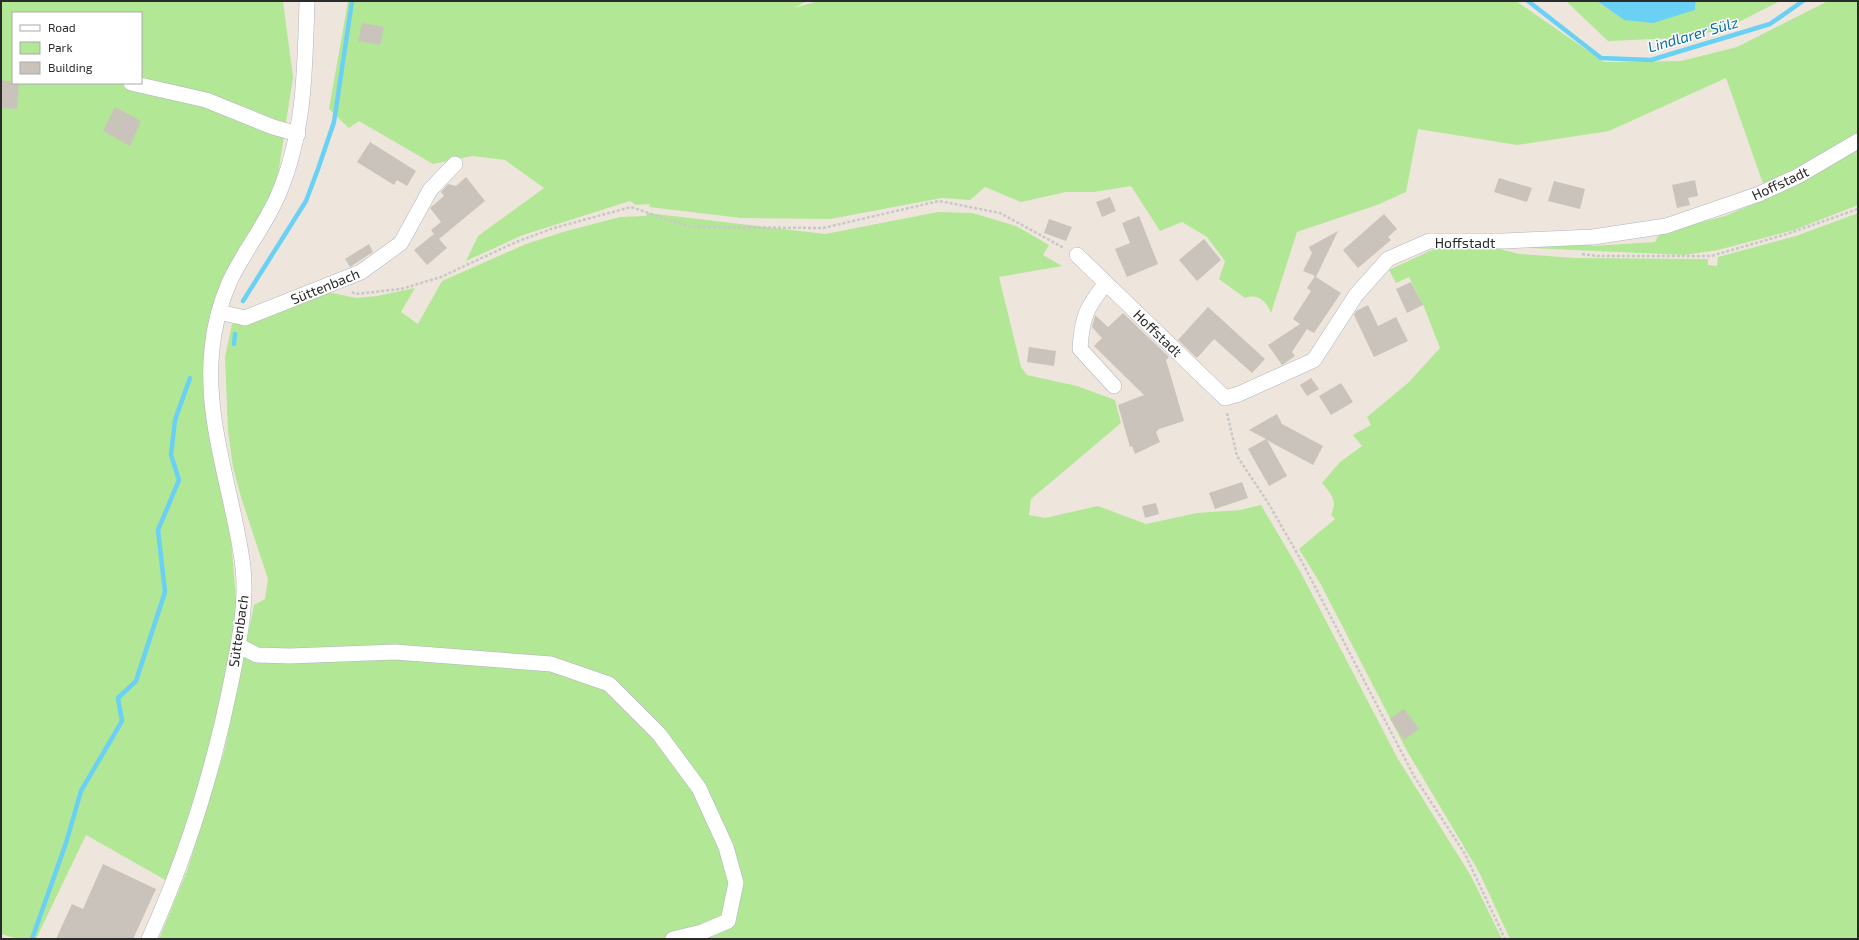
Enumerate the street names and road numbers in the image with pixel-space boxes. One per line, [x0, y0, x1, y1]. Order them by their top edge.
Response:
street label: Hoffstadt [1749, 162, 1811, 204]
street label: Hoffstadt [1435, 234, 1495, 251]
street label: Süttenbach [288, 264, 362, 308]
street label: Hoffstadt [1130, 306, 1186, 360]
street label: Süttenbach [225, 594, 251, 668]

